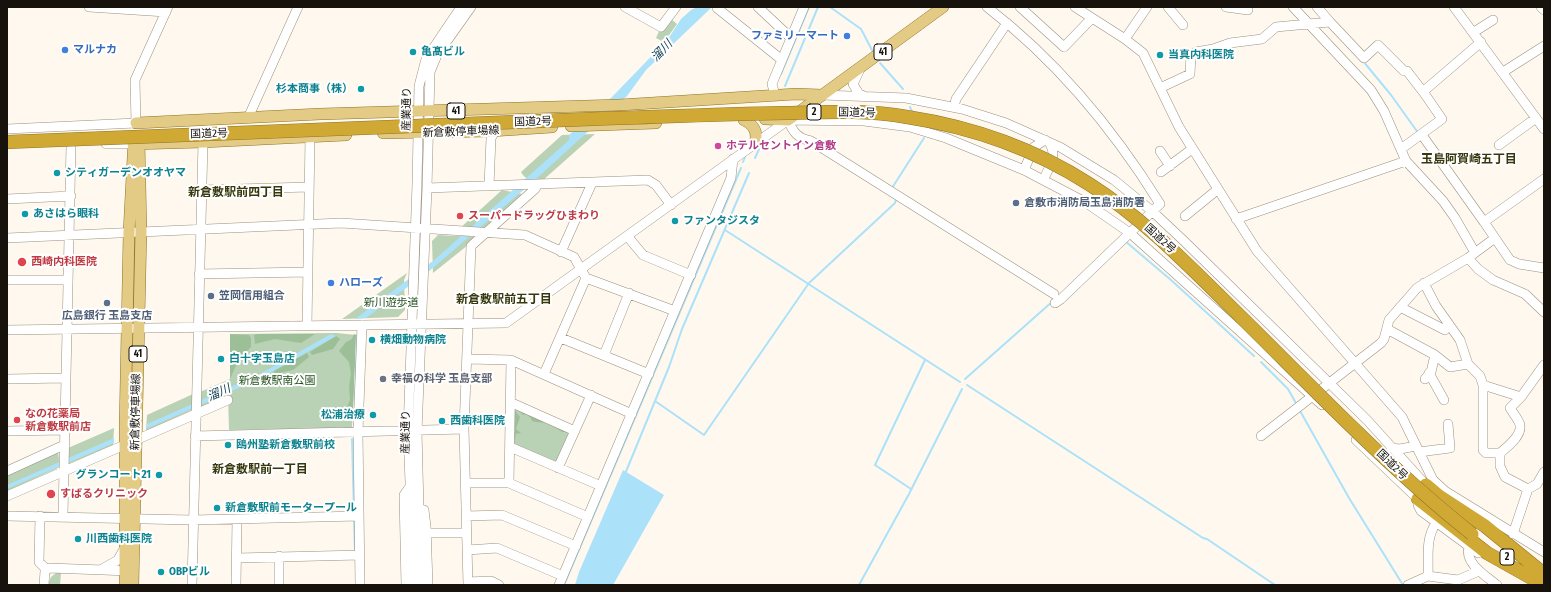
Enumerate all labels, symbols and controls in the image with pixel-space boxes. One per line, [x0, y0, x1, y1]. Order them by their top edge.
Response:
place label: ファミリーマート [751, 29, 839, 43]
marker: ファミリーマート [842, 31, 852, 41]
water label: 溜川 [648, 37, 676, 65]
place label: マルナカ [73, 43, 117, 57]
road number: 41 [874, 44, 892, 60]
marker: マルナカ [60, 45, 70, 55]
place label: 亀髙ビル [421, 45, 465, 59]
marker: 亀髙ビル [408, 47, 418, 57]
place label: 当真内科医院 [1168, 48, 1234, 62]
marker: 当真内科医院 [1155, 50, 1165, 60]
place label: 杉本商事（株） [276, 82, 353, 96]
marker: 杉本商事（株） [356, 84, 366, 94]
street label: 産業通り [400, 87, 414, 131]
road number: 41 [447, 103, 465, 119]
road number: 2 [807, 104, 821, 120]
street label: 国道2号 [838, 106, 876, 120]
street label: 国道2号 [514, 115, 552, 129]
street label: 新倉敷停車場線 [422, 124, 500, 140]
street label: 国道2号 [190, 127, 228, 141]
place label: ホテルセントイン倉敷 [726, 139, 836, 153]
marker: ホテルセントイン倉敷 [713, 141, 723, 151]
district label: 玉島阿賀崎五丁目 [1421, 153, 1517, 167]
place label: シティガーデンオオヤマ [65, 166, 186, 180]
marker: シティガーデンオオヤマ [52, 168, 62, 178]
district label: 新倉敷駅前四丁目 [188, 186, 284, 200]
place label: 倉敷市消防局玉島消防署 [1024, 196, 1145, 210]
marker: 倉敷市消防局玉島消防署 [1011, 198, 1021, 208]
place label: あさはら眼科 [33, 207, 99, 221]
marker: あさはら眼科 [20, 209, 30, 219]
place label: スーパードラッグひまわり [468, 209, 600, 223]
marker: スーパードラッグひまわり [455, 211, 465, 221]
place label: ファンタジスタ [683, 214, 760, 228]
marker: ファンタジスタ [670, 216, 680, 226]
street label: 国道2号 [1142, 221, 1178, 257]
place label: 西崎内科医院 [31, 255, 97, 269]
marker: 西崎内科医院 [16, 256, 28, 268]
place label: ハローズ [339, 276, 383, 290]
marker: ハローズ [326, 278, 336, 288]
place label: 笠岡信用組合 [219, 289, 285, 303]
marker: 笠岡信用組合 [206, 291, 216, 301]
district label: 新倉敷駅前五丁目 [456, 293, 552, 307]
park label: 新川遊歩道 [364, 296, 418, 310]
marker: 広島銀行 玉島支店 [102, 298, 112, 308]
place label: 広島銀行 玉島支店 [62, 309, 152, 323]
place label: 横畑動物病院 [380, 333, 446, 347]
marker: 横畑動物病院 [367, 335, 377, 345]
road number: 41 [129, 346, 147, 362]
place label: 白十字玉島店 [229, 352, 295, 366]
marker: 白十字玉島店 [216, 354, 226, 364]
place label: 幸福の科学 玉島支部 [391, 372, 492, 386]
street label: 新倉敷停車場線 [129, 373, 143, 451]
park label: 新倉敷駅南公園 [239, 374, 315, 388]
marker: 幸福の科学 玉島支部 [378, 374, 388, 384]
water label: 溜川 [205, 382, 233, 404]
place label: なの花薬局 新倉敷駅前店 [25, 407, 91, 433]
place label: 松浦治療 [321, 408, 365, 422]
marker: 松浦治療 [368, 410, 378, 420]
street label: 産業通り [399, 410, 413, 454]
place label: 西歯科医院 [450, 414, 505, 428]
marker: なの花薬局 新倉敷駅前店 [12, 415, 22, 425]
marker: 西歯科医院 [437, 416, 447, 426]
place label: 鴎州塾新倉敷駅前校 [236, 438, 335, 452]
marker: 鴎州塾新倉敷駅前校 [223, 440, 233, 450]
street label: 国道2号 [1374, 447, 1410, 483]
district label: 新倉敷駅前一丁目 [212, 463, 308, 477]
place label: グランコート21 [75, 468, 151, 482]
marker: グランコート21 [154, 470, 164, 480]
place label: すばるクリニック [60, 487, 148, 501]
marker: すばるクリニック [45, 488, 57, 500]
place label: 新倉敷駅前モータープール [225, 501, 357, 515]
marker: 新倉敷駅前モータープール [212, 503, 222, 513]
place label: 川西歯科医院 [86, 532, 152, 546]
marker: 川西歯科医院 [73, 534, 83, 544]
road number: 2 [1500, 549, 1514, 565]
place label: OBPビル [169, 565, 210, 579]
marker: OBPビル [156, 567, 166, 577]

